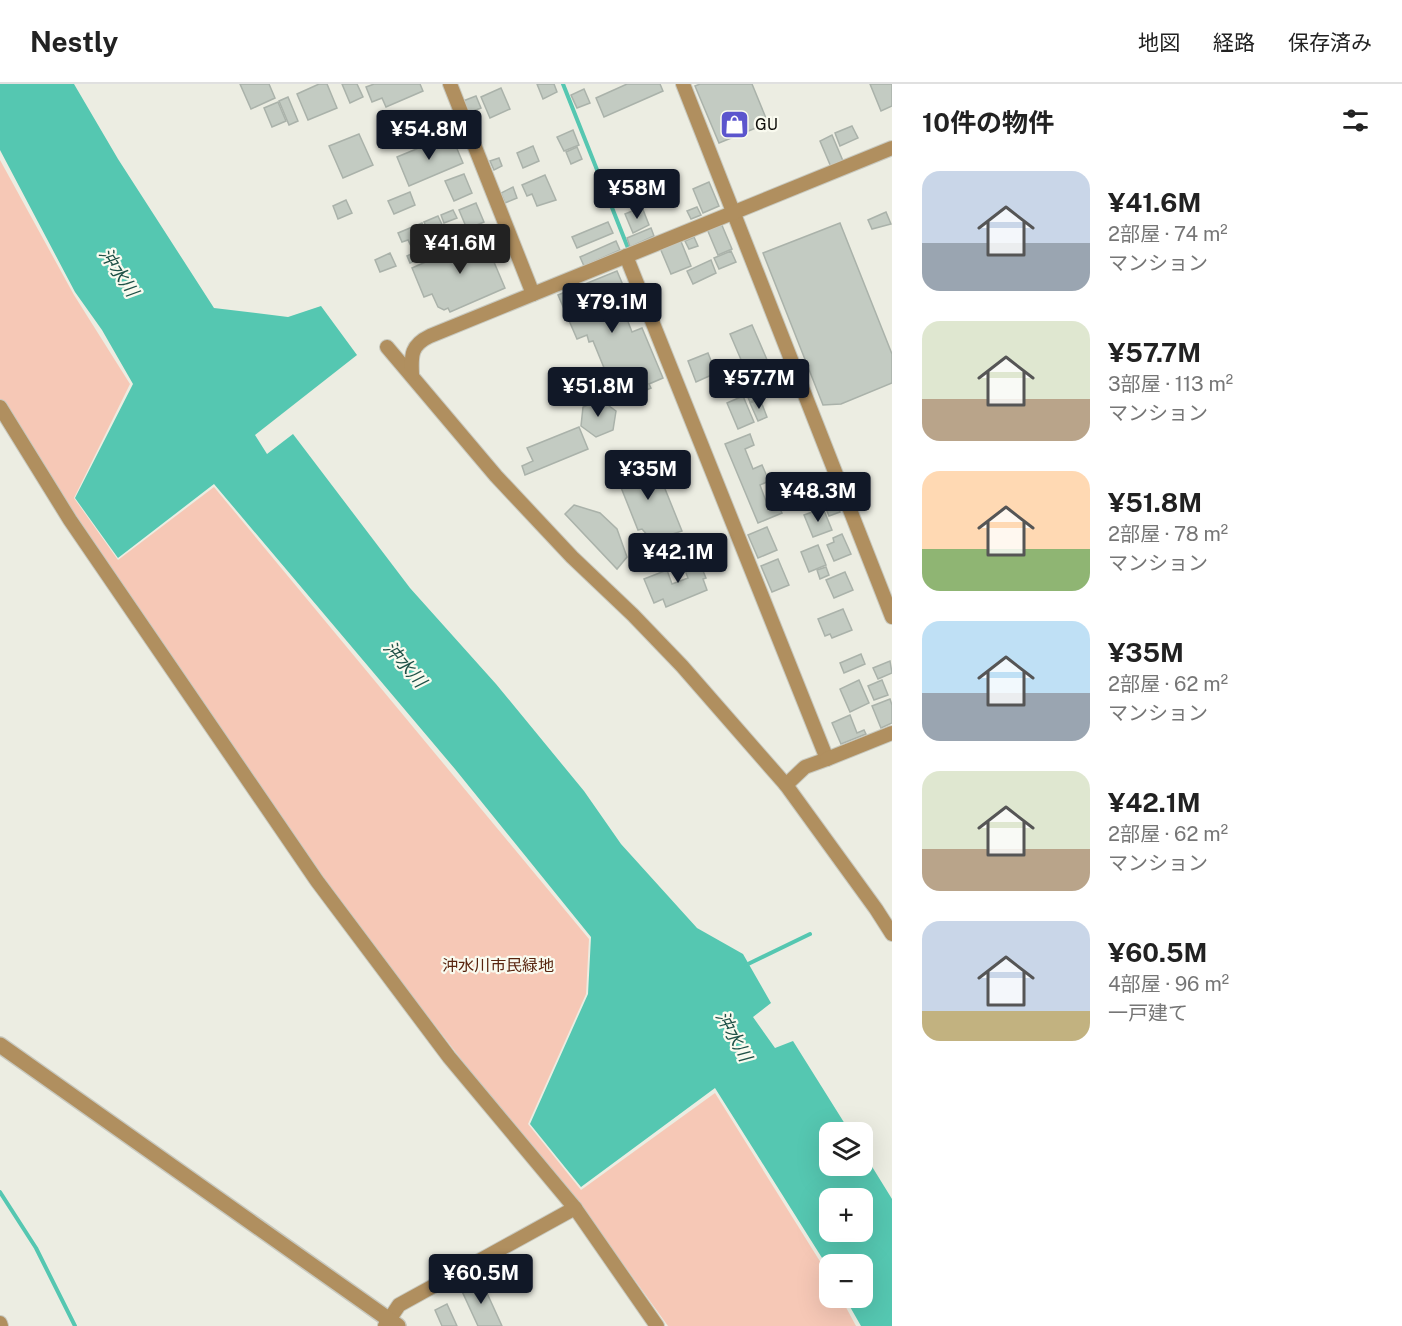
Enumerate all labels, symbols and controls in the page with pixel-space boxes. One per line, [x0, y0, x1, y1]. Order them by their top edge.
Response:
text: Nestly [30, 25, 118, 58]
text: 地図 [1138, 30, 1180, 55]
text: 経路 [1213, 30, 1255, 55]
text: 保存済み [1288, 30, 1372, 55]
icon: filters [1339, 104, 1372, 137]
text: 10件の物件 [922, 107, 1054, 138]
shop icon: GU [718, 108, 750, 140]
pin: ¥54.8M [380, 110, 478, 161]
place label: GU [755, 115, 778, 134]
text: ¥54.8M [391, 117, 467, 141]
pin: ¥58M [601, 169, 673, 220]
text: ¥58M [608, 176, 666, 200]
text: ¥41.6M [1108, 187, 1201, 218]
icon: home [970, 195, 1042, 267]
text: 2部屋 · 74 m² [1108, 222, 1228, 246]
pin: ¥41.6M [411, 224, 509, 275]
text: ¥41.6M [424, 231, 496, 255]
water label: 沖水川 [95, 244, 144, 302]
text: マンション [1108, 251, 1208, 275]
pin: ¥79.1M [563, 283, 661, 334]
text: ¥79.1M [577, 290, 648, 314]
text: ¥57.7M [1108, 337, 1201, 368]
icon: home [970, 345, 1042, 417]
pin: ¥57.7M [710, 359, 808, 410]
text: ¥57.7M [723, 366, 795, 390]
pin: ¥51.8M [549, 367, 647, 418]
text: 3部屋 · 113 m² [1108, 372, 1233, 396]
text: ¥51.8M [562, 374, 634, 398]
text: マンション [1108, 401, 1208, 425]
pin: ¥35M [612, 450, 684, 501]
text: ¥35M [619, 457, 677, 481]
pin: ¥48.3M [769, 472, 867, 523]
text: ¥48.3M [780, 479, 856, 503]
text: ¥51.8M [1108, 487, 1202, 518]
icon: home [970, 495, 1042, 567]
text: 2部屋 · 78 m² [1108, 522, 1228, 546]
pin: ¥42.1M [629, 533, 727, 584]
text: ¥42.1M [642, 540, 714, 564]
text: マンション [1108, 551, 1208, 575]
water label: 沖水川 [379, 637, 432, 693]
text: ¥35M [1108, 637, 1184, 668]
icon: home [970, 645, 1042, 717]
text: 2部屋 · 62 m² [1108, 672, 1228, 696]
text: マンション [1108, 701, 1208, 725]
text: ¥42.1M [1108, 787, 1201, 818]
icon: home [970, 795, 1042, 867]
text: 2部屋 · 62 m² [1108, 822, 1228, 846]
text: マンション [1108, 851, 1208, 875]
text: ¥60.5M [1108, 937, 1207, 968]
icon: home [970, 945, 1042, 1017]
park label: 沖水川市民緑地 [442, 956, 554, 975]
text: 4部屋 · 96 m² [1108, 972, 1229, 996]
text: 一戸建て [1108, 1001, 1188, 1025]
water label: 沖水川 [712, 1007, 757, 1066]
map controls [819, 1122, 873, 1308]
button: layers [819, 1122, 873, 1176]
button: + [819, 1188, 873, 1242]
pin: ¥60.5M [432, 1254, 530, 1305]
button: − [819, 1254, 873, 1308]
text: ¥60.5M [443, 1261, 519, 1285]

